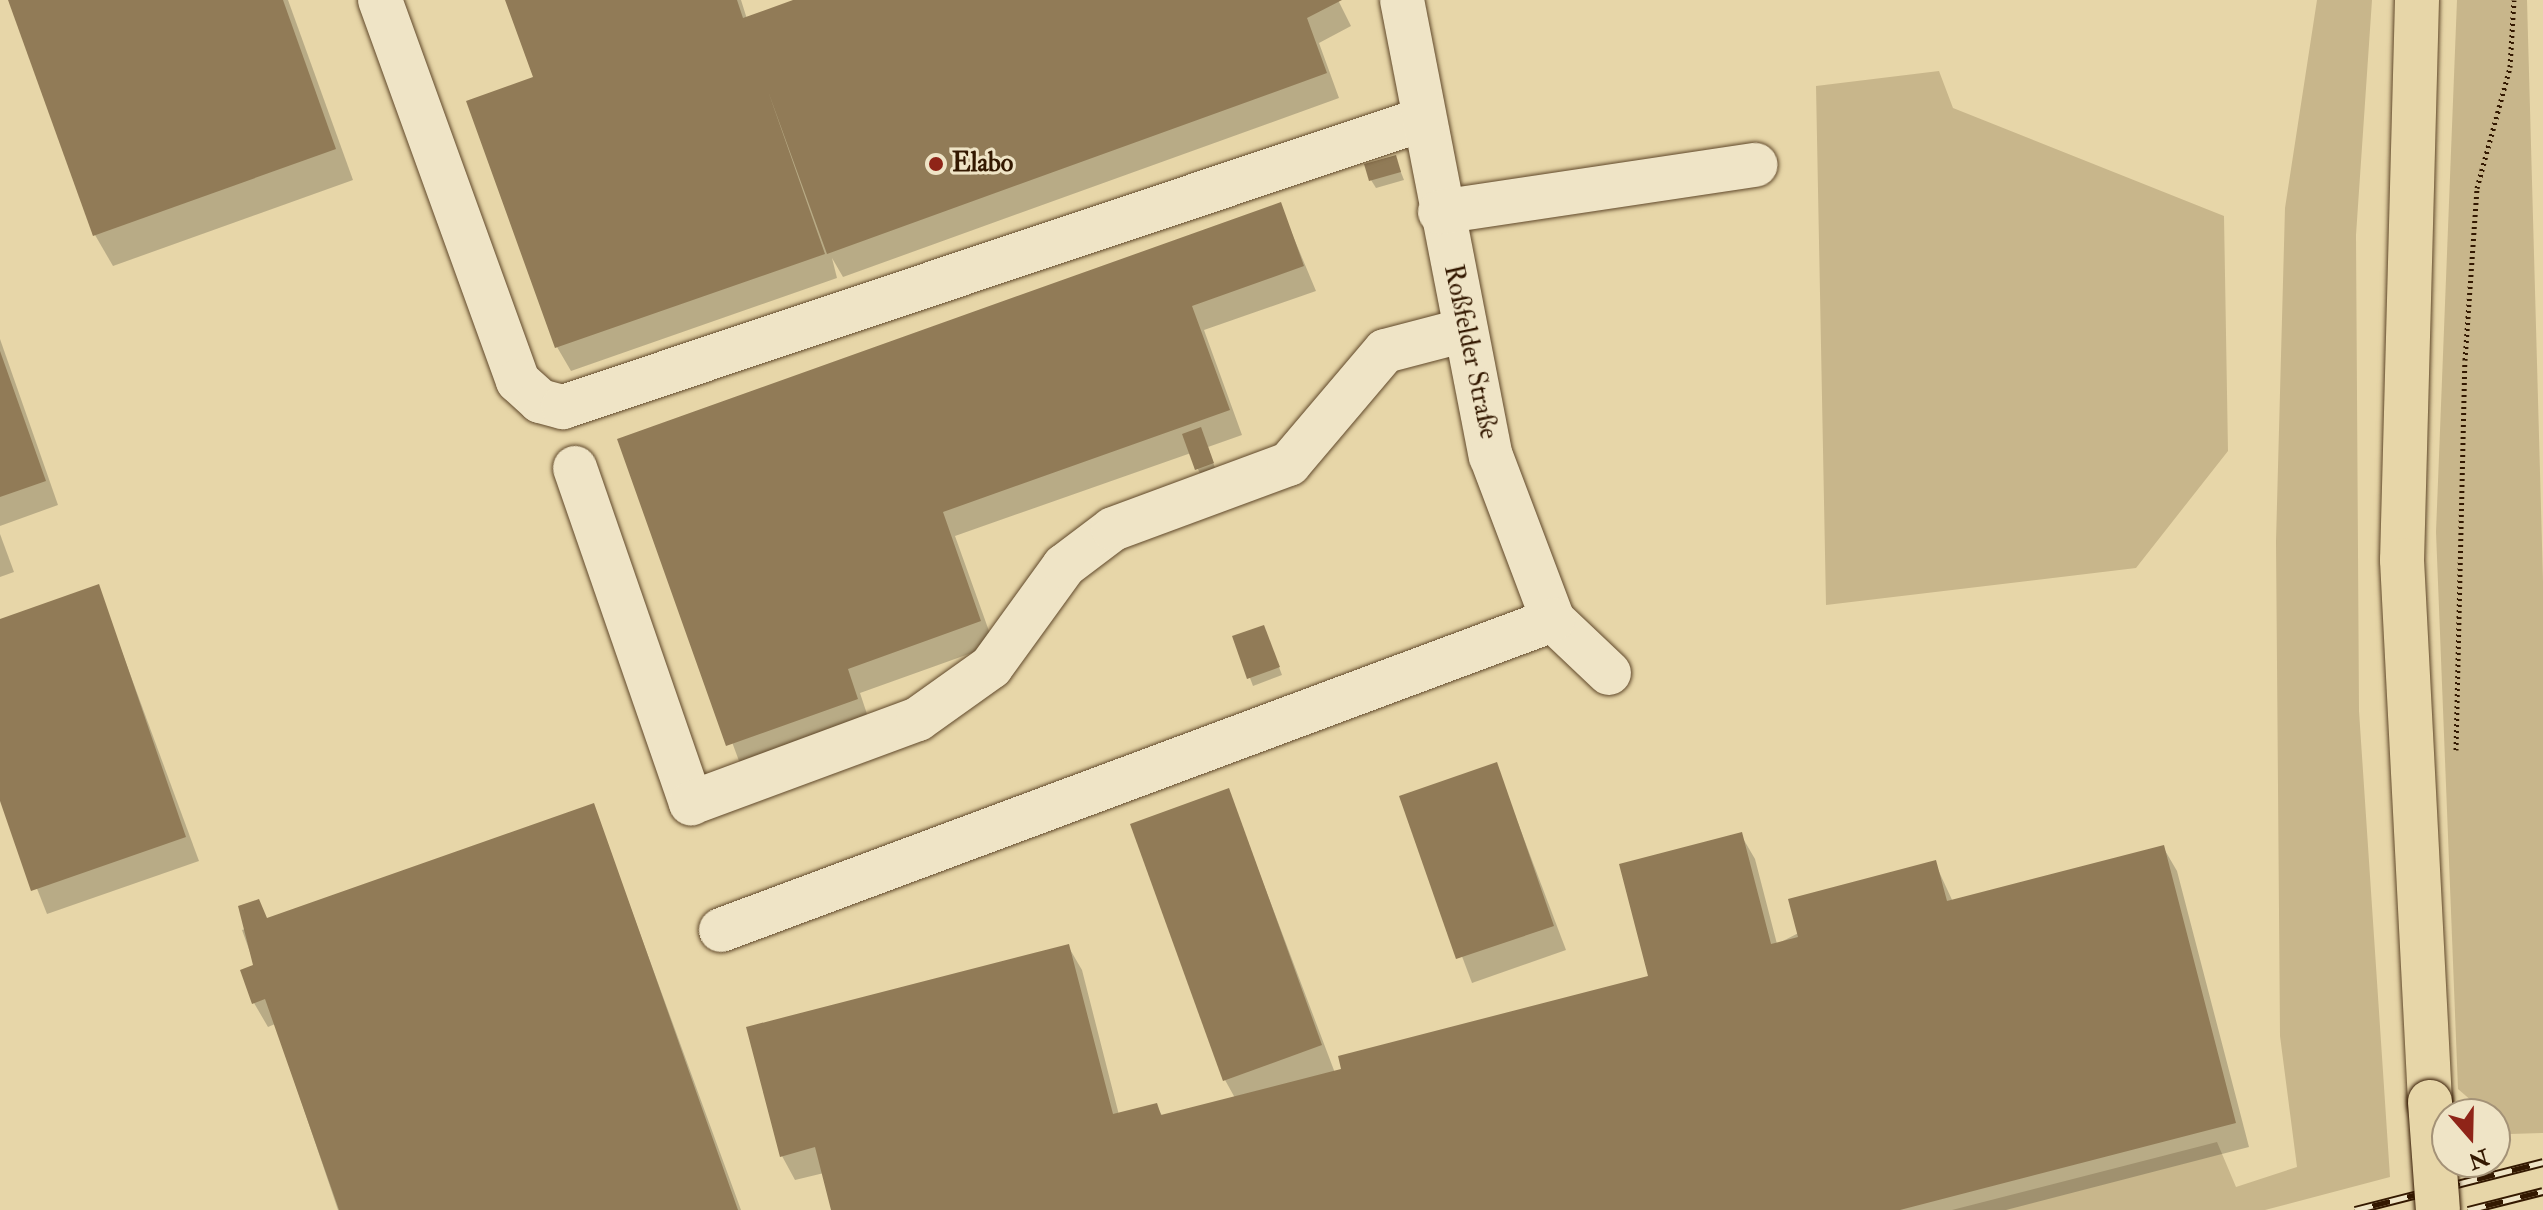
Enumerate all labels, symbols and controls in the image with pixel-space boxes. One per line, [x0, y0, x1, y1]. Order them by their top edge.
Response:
place label: Elabo [952, 148, 1013, 180]
marker: Elabo [927, 155, 945, 173]
street label: Roßfelder Straße [1436, 262, 1504, 442]
north arrow [2431, 1098, 2511, 1178]
text: N [2464, 1142, 2493, 1175]

